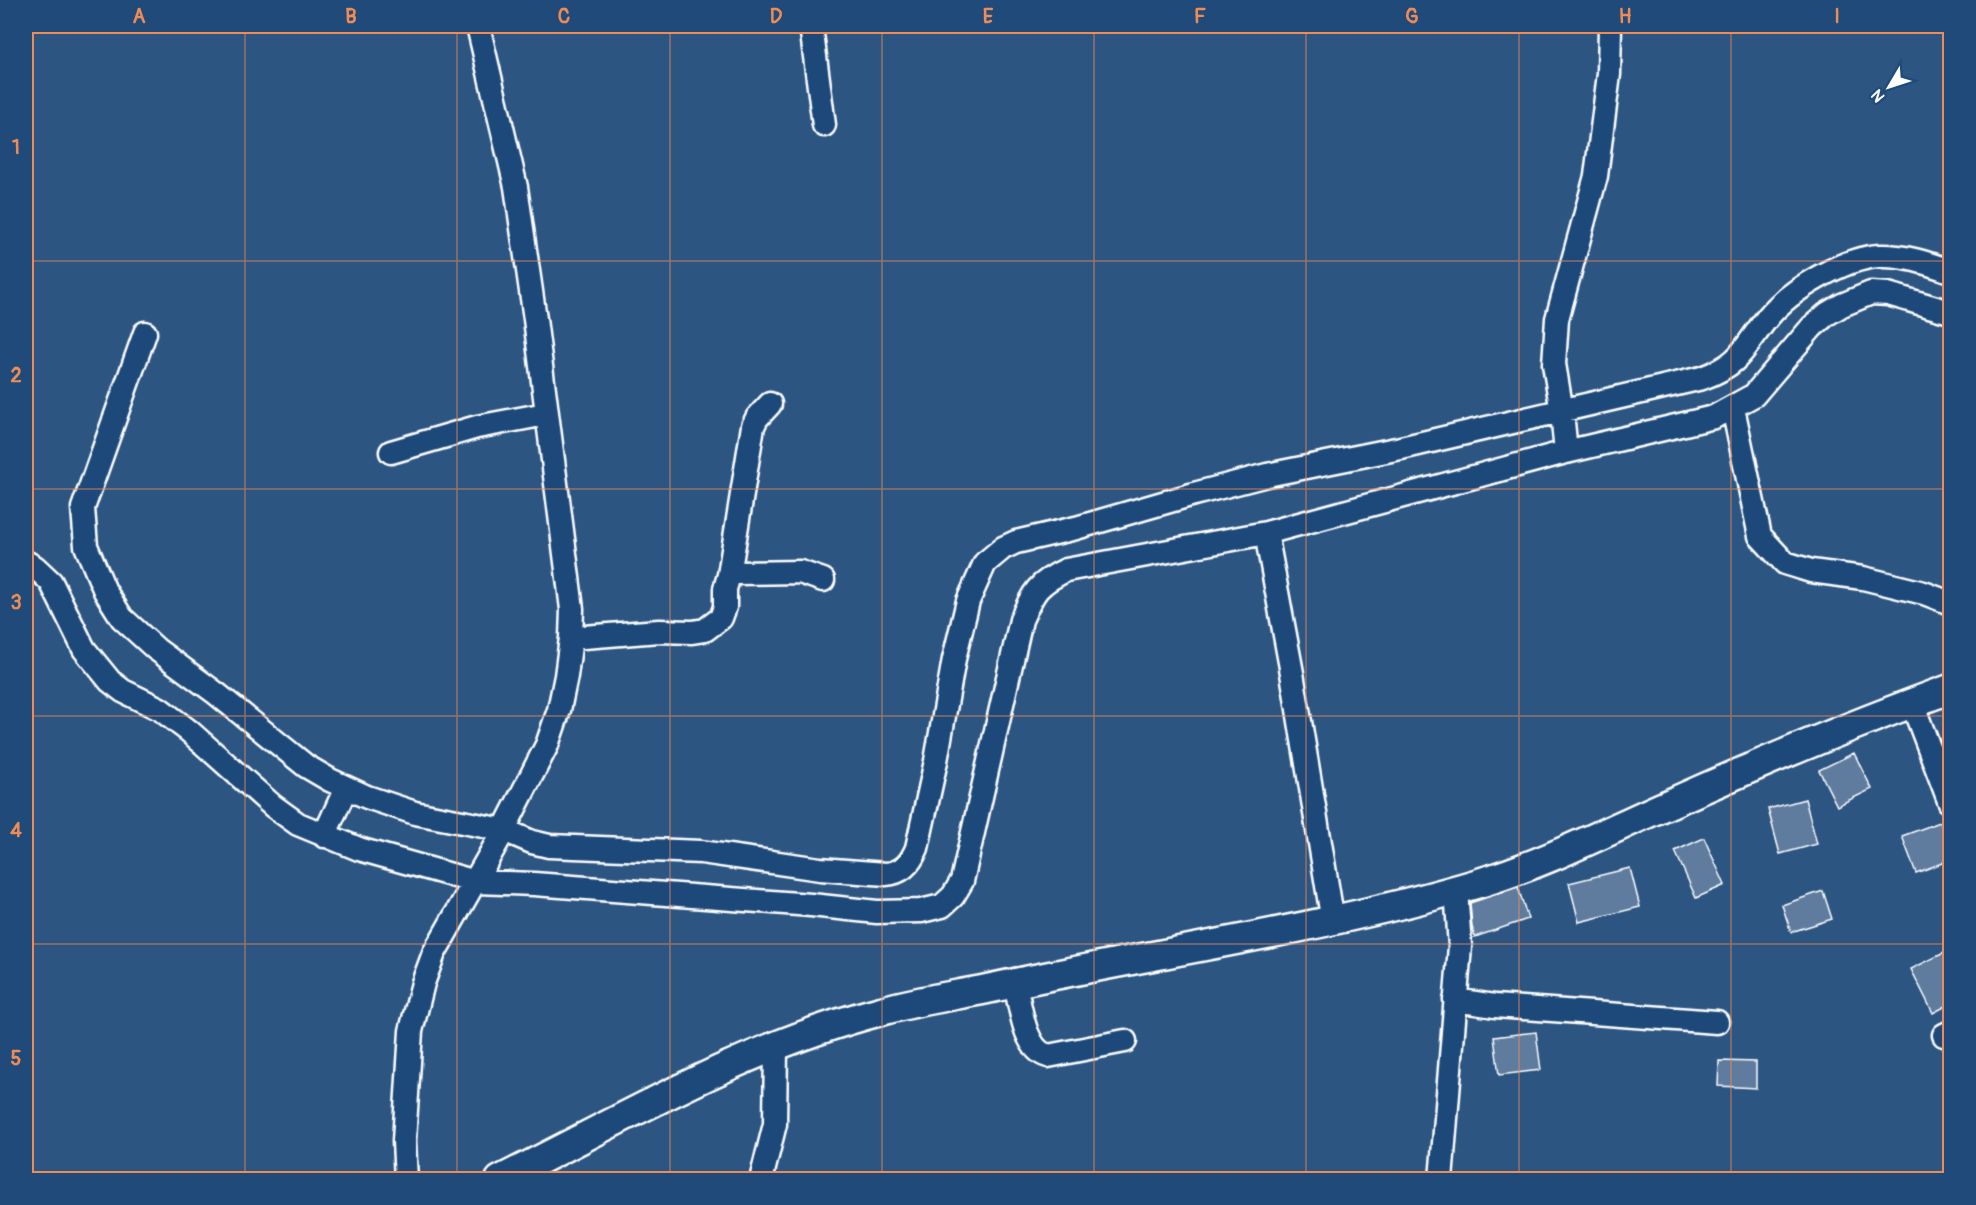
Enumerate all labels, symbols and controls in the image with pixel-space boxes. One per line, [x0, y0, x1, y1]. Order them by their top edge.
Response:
text: A [133, 4, 146, 29]
text: B [345, 4, 357, 29]
text: C [558, 4, 570, 29]
text: D [770, 4, 783, 29]
text: E [983, 4, 994, 29]
text: F [1194, 4, 1206, 29]
text: G [1405, 4, 1419, 29]
text: H [1619, 4, 1632, 29]
text: I [1834, 4, 1840, 29]
north arrow [1859, 57, 1919, 117]
text: N [1867, 85, 1889, 106]
text: 1 [12, 135, 20, 160]
text: 2 [10, 363, 22, 388]
text: 3 [10, 590, 22, 615]
text: 4 [10, 818, 22, 843]
text: 5 [11, 1046, 22, 1071]

